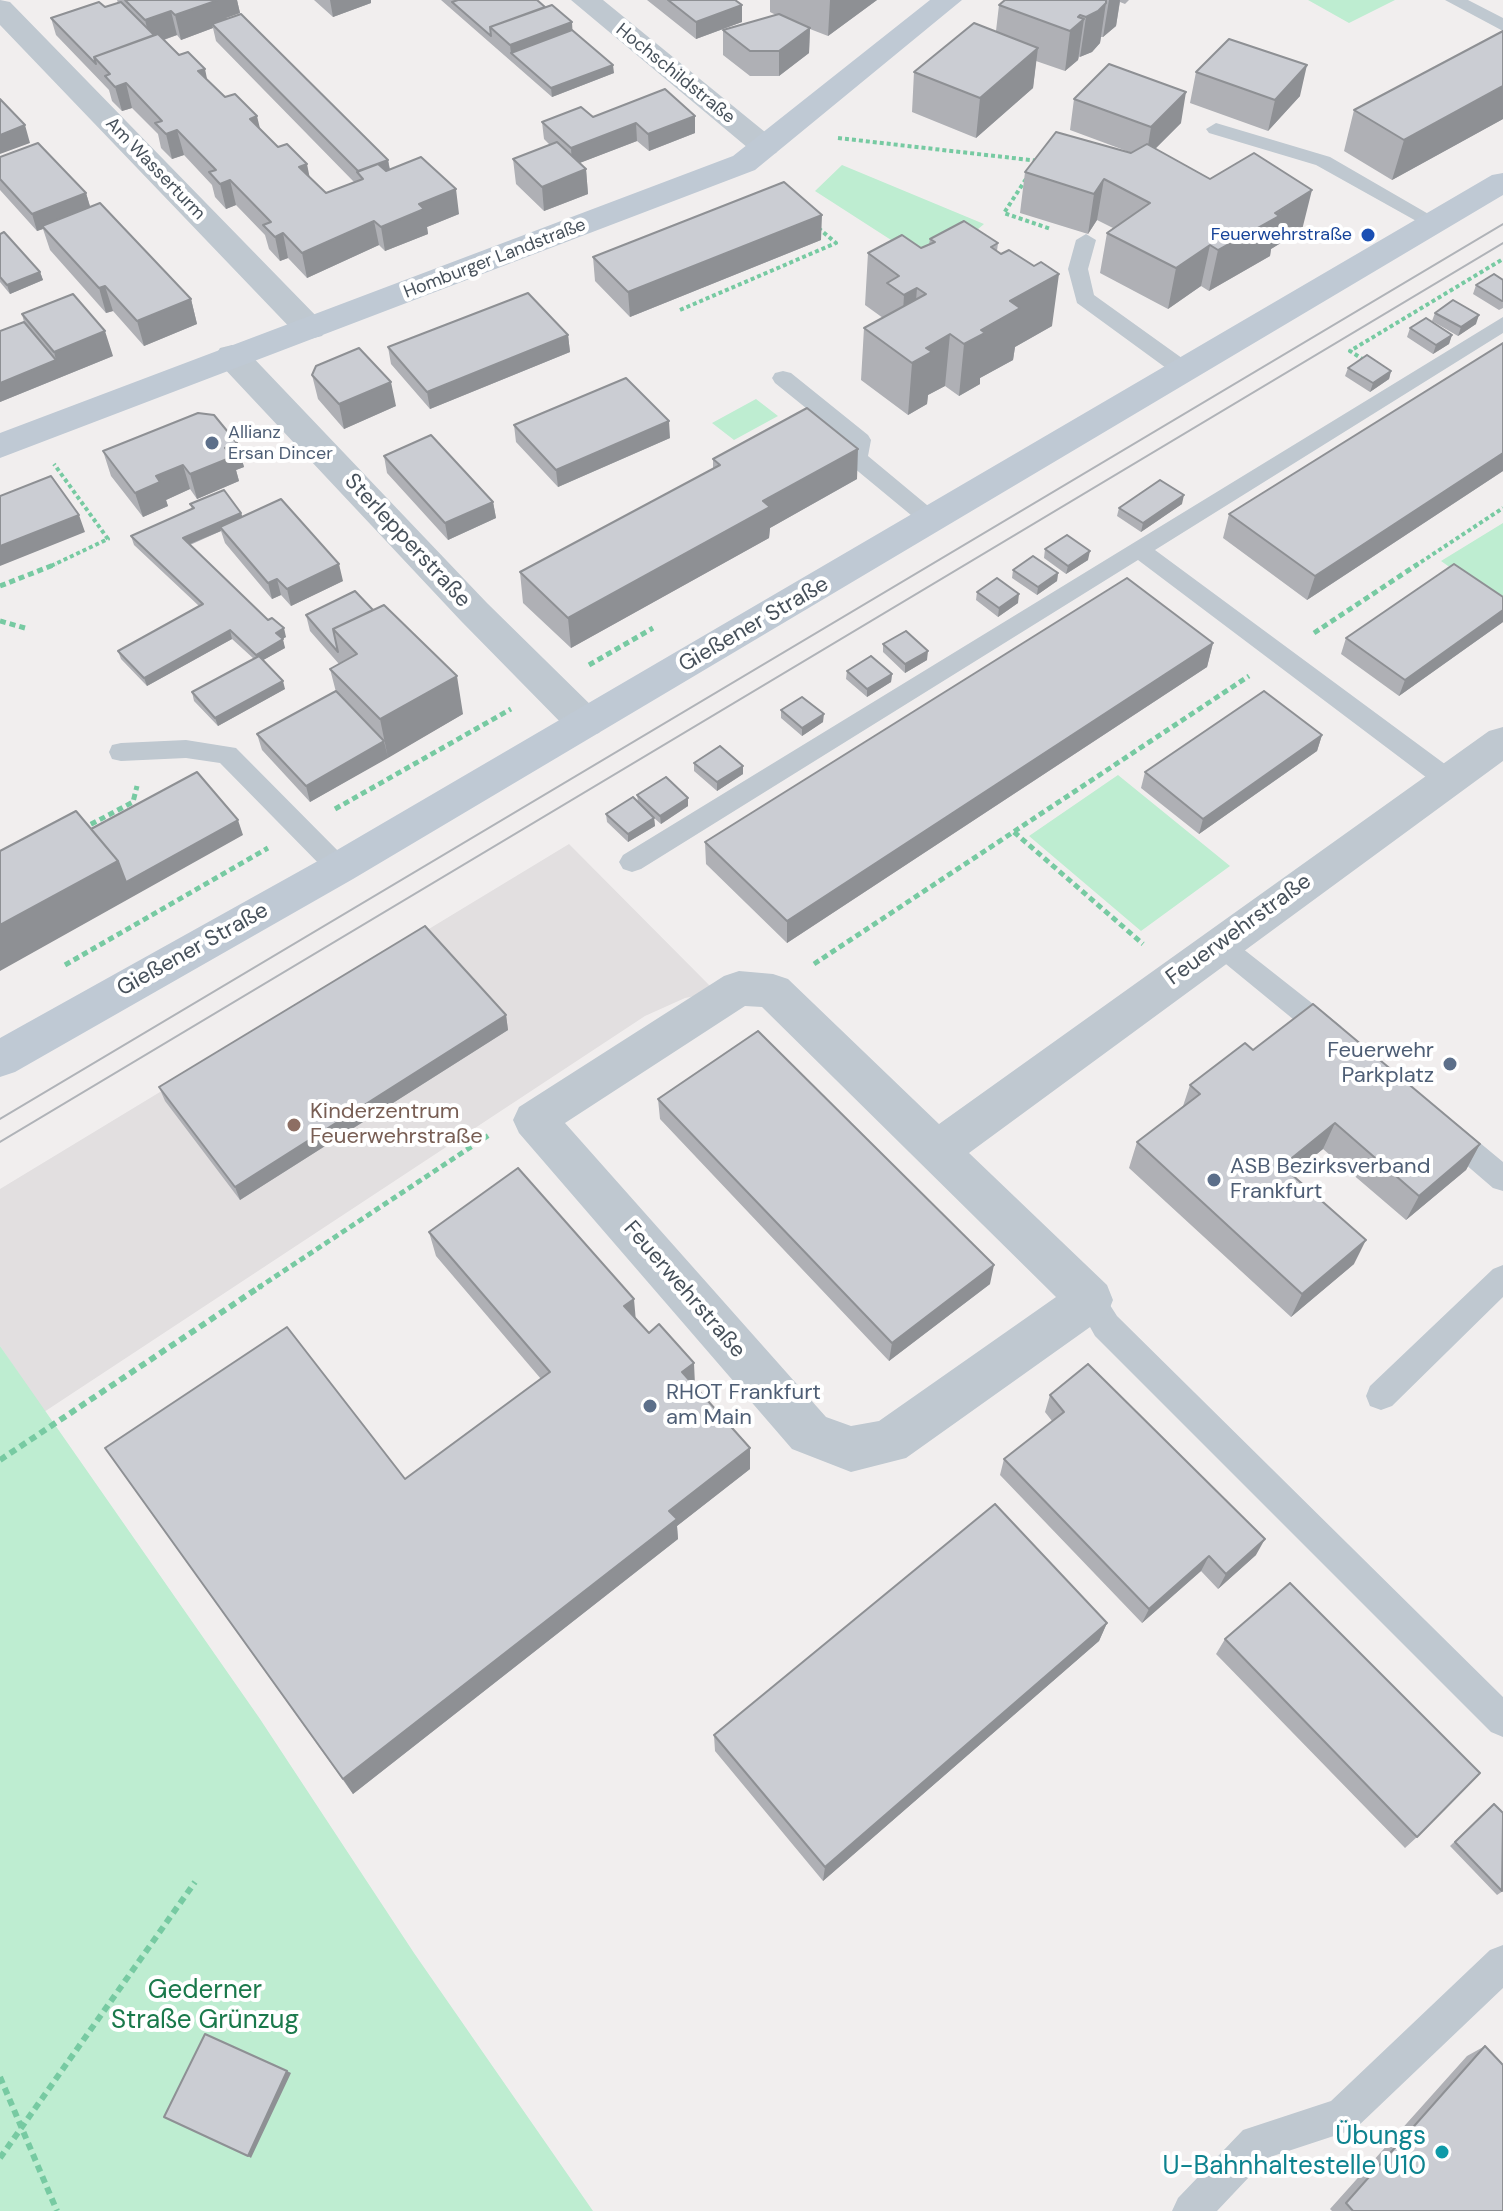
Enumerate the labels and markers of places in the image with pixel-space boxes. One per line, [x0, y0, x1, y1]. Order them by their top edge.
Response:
place label: Feuerwehrstraße [1211, 224, 1352, 246]
marker: Feuerwehrstraße [1359, 226, 1377, 244]
place label: Allianz Ersan Dincer [228, 422, 333, 464]
marker: Allianz Ersan Dincer [203, 434, 221, 452]
place label: Feuerwehr Parkplatz [1327, 1038, 1434, 1090]
marker: Feuerwehr Parkplatz [1441, 1055, 1459, 1073]
place label: Kinderzentrum Feuerwehrstraße [310, 1099, 483, 1150]
marker: Kinderzentrum Feuerwehrstraße [285, 1116, 303, 1134]
place label: ASB Bezirksverband Frankfurt [1230, 1154, 1430, 1206]
marker: ASB Bezirksverband Frankfurt [1205, 1171, 1223, 1189]
place label: RHOT Frankfurt am Main [666, 1380, 821, 1432]
marker: RHOT Frankfurt am Main [641, 1397, 659, 1415]
place label: Übungs U-Bahnhaltestelle U10 [1162, 2121, 1426, 2182]
marker: Übungs U-Bahnhaltestelle U10 [1433, 2143, 1451, 2161]

